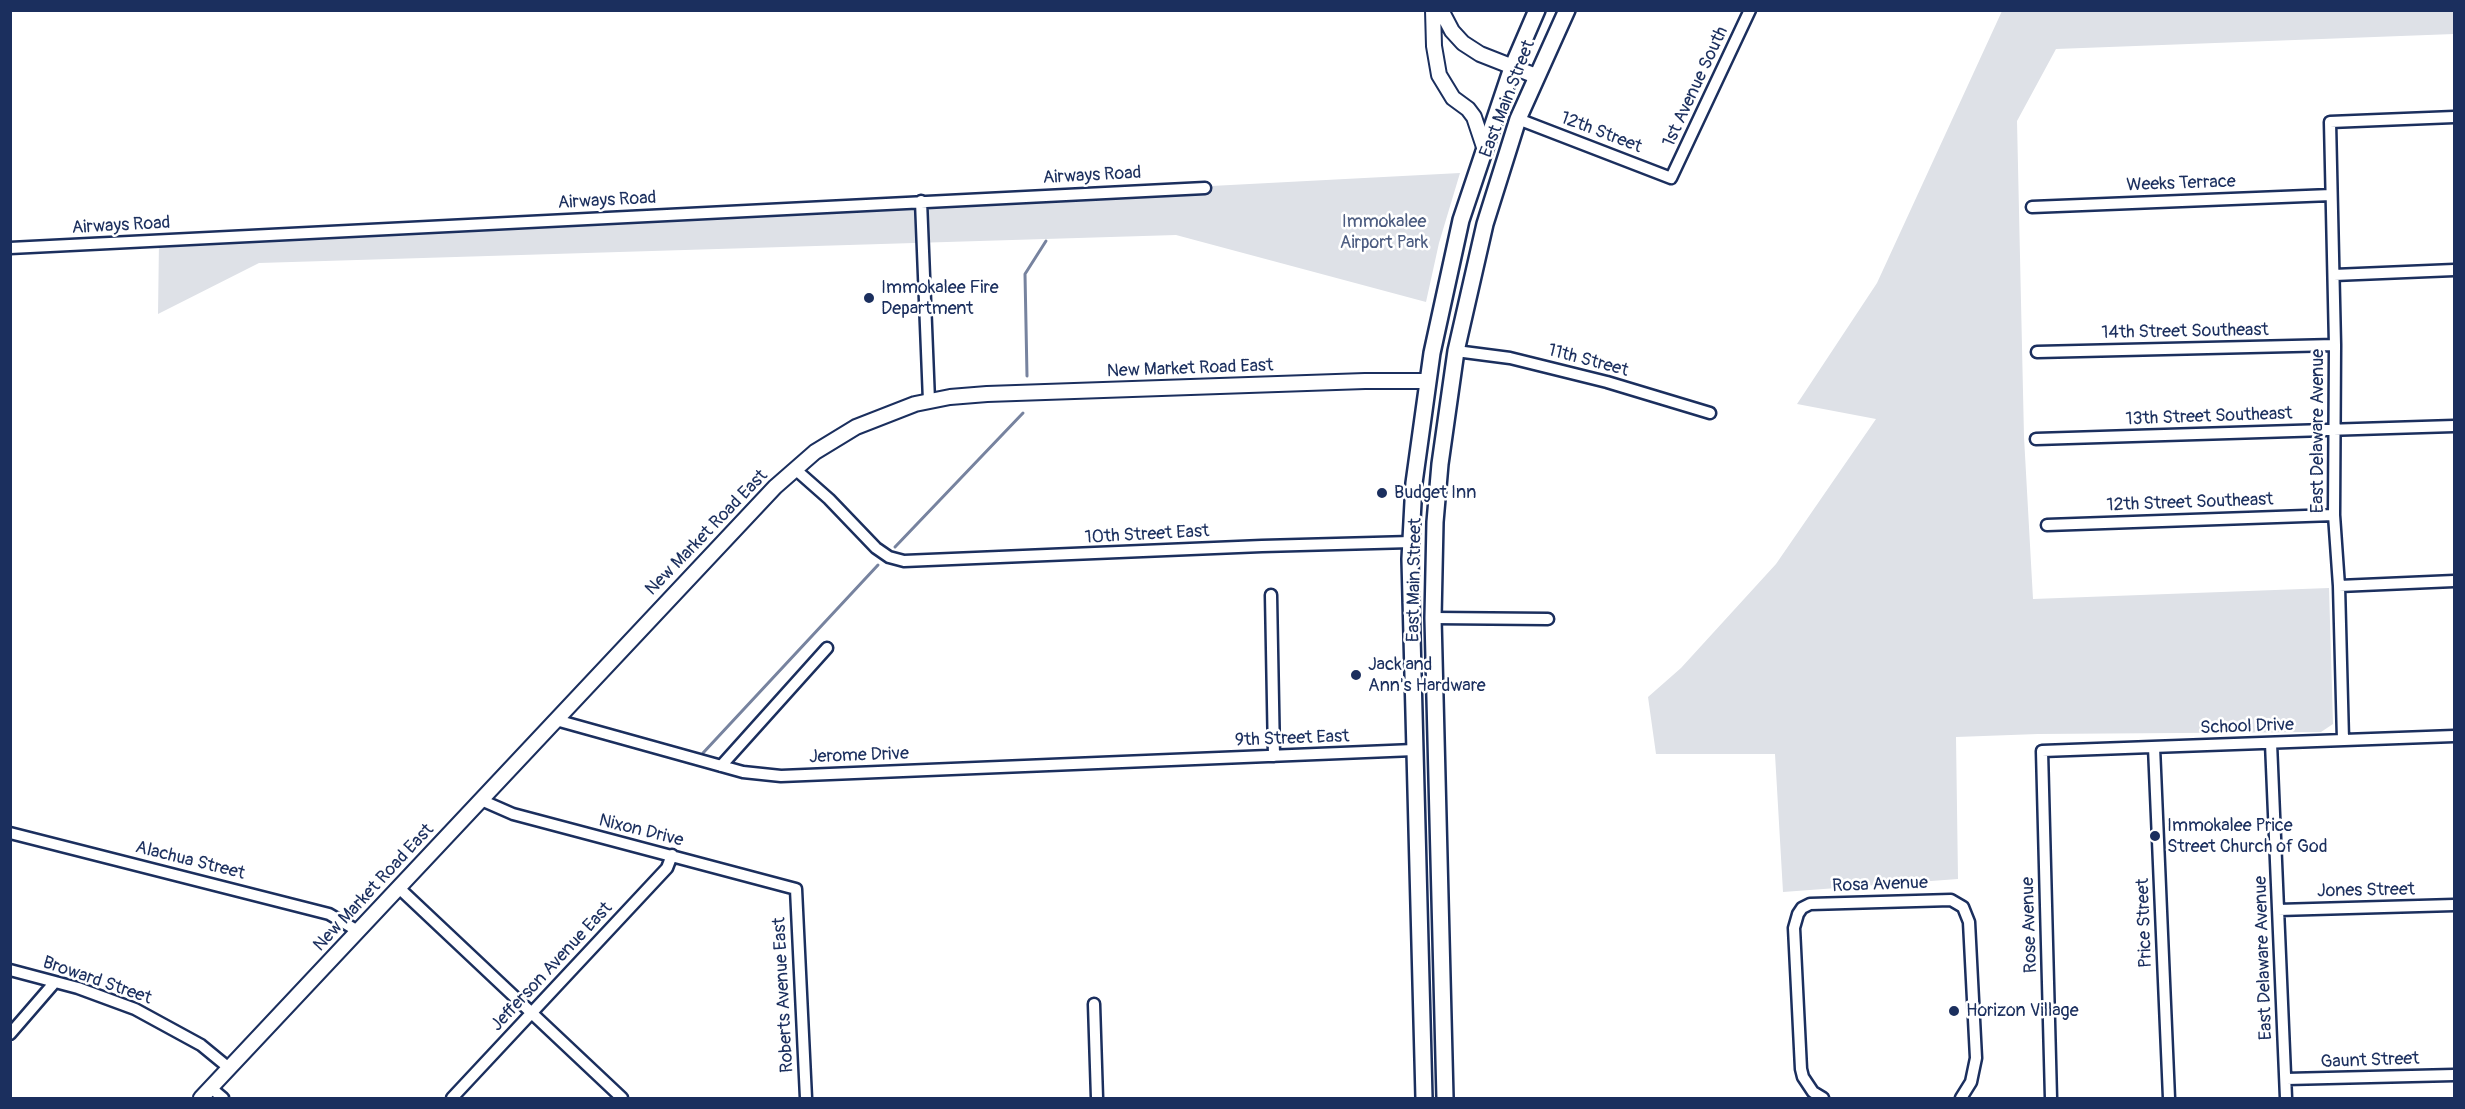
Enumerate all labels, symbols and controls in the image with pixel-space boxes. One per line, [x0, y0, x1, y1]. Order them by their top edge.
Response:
street label: 1st Avenue South [1659, 23, 1733, 151]
street label: East Main Street [1476, 37, 1540, 161]
street label: 12th Street [1557, 108, 1645, 158]
street label: Airways Road [1042, 163, 1142, 189]
street label: Weeks Terrace [2126, 171, 2236, 197]
street label: Airways Road [557, 188, 657, 214]
park label: Immokalee Airport Park [1340, 211, 1428, 254]
street label: Airways Road [71, 213, 171, 239]
place label: Immokalee Fire Department [881, 277, 999, 320]
marker: Immokalee Fire Department [862, 291, 876, 305]
street label: 14th Street Southeast [2101, 320, 2269, 344]
street label: 11th Street [1545, 340, 1631, 382]
street label: East Delaware Avenue [2307, 349, 2329, 513]
street label: New Market Road East [1106, 355, 1274, 383]
street label: 13th Street Southeast [2125, 403, 2293, 431]
street label: New Market Road East [641, 466, 773, 600]
place label: Budget Inn [1394, 482, 1476, 504]
marker: Budget Inn [1375, 486, 1389, 500]
street label: 12th Street Southeast [2106, 489, 2274, 517]
street label: East Main Street [1403, 518, 1427, 642]
street label: 10th Street East [1084, 521, 1210, 549]
place label: Jack and Ann's Hardware [1368, 654, 1486, 696]
marker: Jack and Ann's Hardware [1349, 668, 1363, 682]
street label: School Drive [2200, 715, 2294, 739]
street label: 9th Street East [1234, 726, 1350, 752]
street label: Jerome Drive [809, 743, 909, 769]
street label: Nixon Drive [596, 810, 686, 852]
place label: Immokalee Price Street Church of God [2167, 815, 2328, 858]
street label: New Market Road East [309, 820, 439, 956]
marker: Immokalee Price Street Church of God [2148, 829, 2162, 843]
street label: Alachua Street [133, 837, 247, 885]
street label: Rosa Avenue [1832, 873, 1928, 897]
street label: East Delaware Avenue [2250, 875, 2278, 1041]
street label: Rose Avenue [2018, 877, 2042, 973]
street label: Price Street [2133, 878, 2157, 968]
street label: Jones Street [2317, 879, 2415, 903]
street label: Jefferson Avenue East [487, 898, 617, 1036]
street label: Roberts Avenue East [769, 917, 799, 1073]
street label: Broward Street [40, 952, 154, 1010]
place label: Horizon Village [1966, 1000, 2078, 1022]
marker: Horizon Village [1947, 1004, 1961, 1018]
street label: Gaunt Street [2320, 1048, 2420, 1074]

